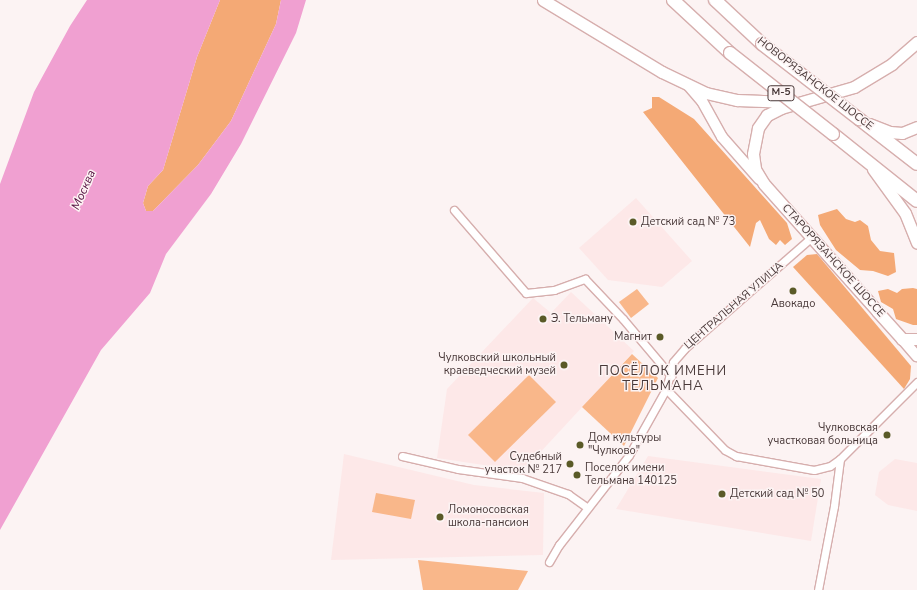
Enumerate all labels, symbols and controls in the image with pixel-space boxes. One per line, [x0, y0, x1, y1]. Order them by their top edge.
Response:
street label: НОВОРЯЗАНСКОЕ ШОССЕ [754, 35, 876, 133]
road number: М-5 [767, 85, 795, 101]
water label: Москва [69, 168, 99, 212]
street label: СТАРОРЯЗАНСКОЕ ШОССЕ [779, 202, 887, 320]
place label: Детский сад № 73 [641, 215, 735, 229]
marker: Детский сад № 73 [628, 217, 638, 227]
street label: ЦЕНТРАЛЬНАЯ УЛИЦА [682, 260, 786, 352]
marker: Авокадо [788, 286, 798, 296]
place label: Авокадо [771, 297, 815, 311]
place label: Э. Тельману [551, 312, 613, 326]
marker: Э. Тельману [538, 314, 548, 324]
place label: Магнит [614, 330, 652, 344]
marker: Магнит [655, 332, 665, 342]
place label: Чулковский школьный краеведческий музей [438, 352, 556, 378]
marker: Чулковский школьный краеведческий музей [559, 360, 569, 370]
district label: ПОСЁЛОК ИМЕНИ ТЕЛЬМАНА [599, 364, 727, 395]
place label: Чулковская участковая больница [767, 422, 878, 448]
marker: Чулковская участковая больница [881, 429, 893, 441]
place label: Дом культуры "Чулково" [588, 432, 661, 458]
marker: Дом культуры "Чулково" [575, 440, 585, 450]
place label: Судебный участок № 217 [485, 451, 562, 477]
marker: Судебный участок № 217 [565, 459, 575, 469]
place label: Поселок имени Тельмана 140125 [585, 462, 677, 488]
marker: Поселок имени Тельмана 140125 [572, 470, 582, 480]
place label: Детский сад № 50 [730, 487, 824, 501]
marker: Детский сад № 50 [717, 489, 727, 499]
place label: Ломоносовская школа-пансион [448, 504, 529, 530]
marker: Ломоносовская школа-пансион [435, 512, 445, 522]

